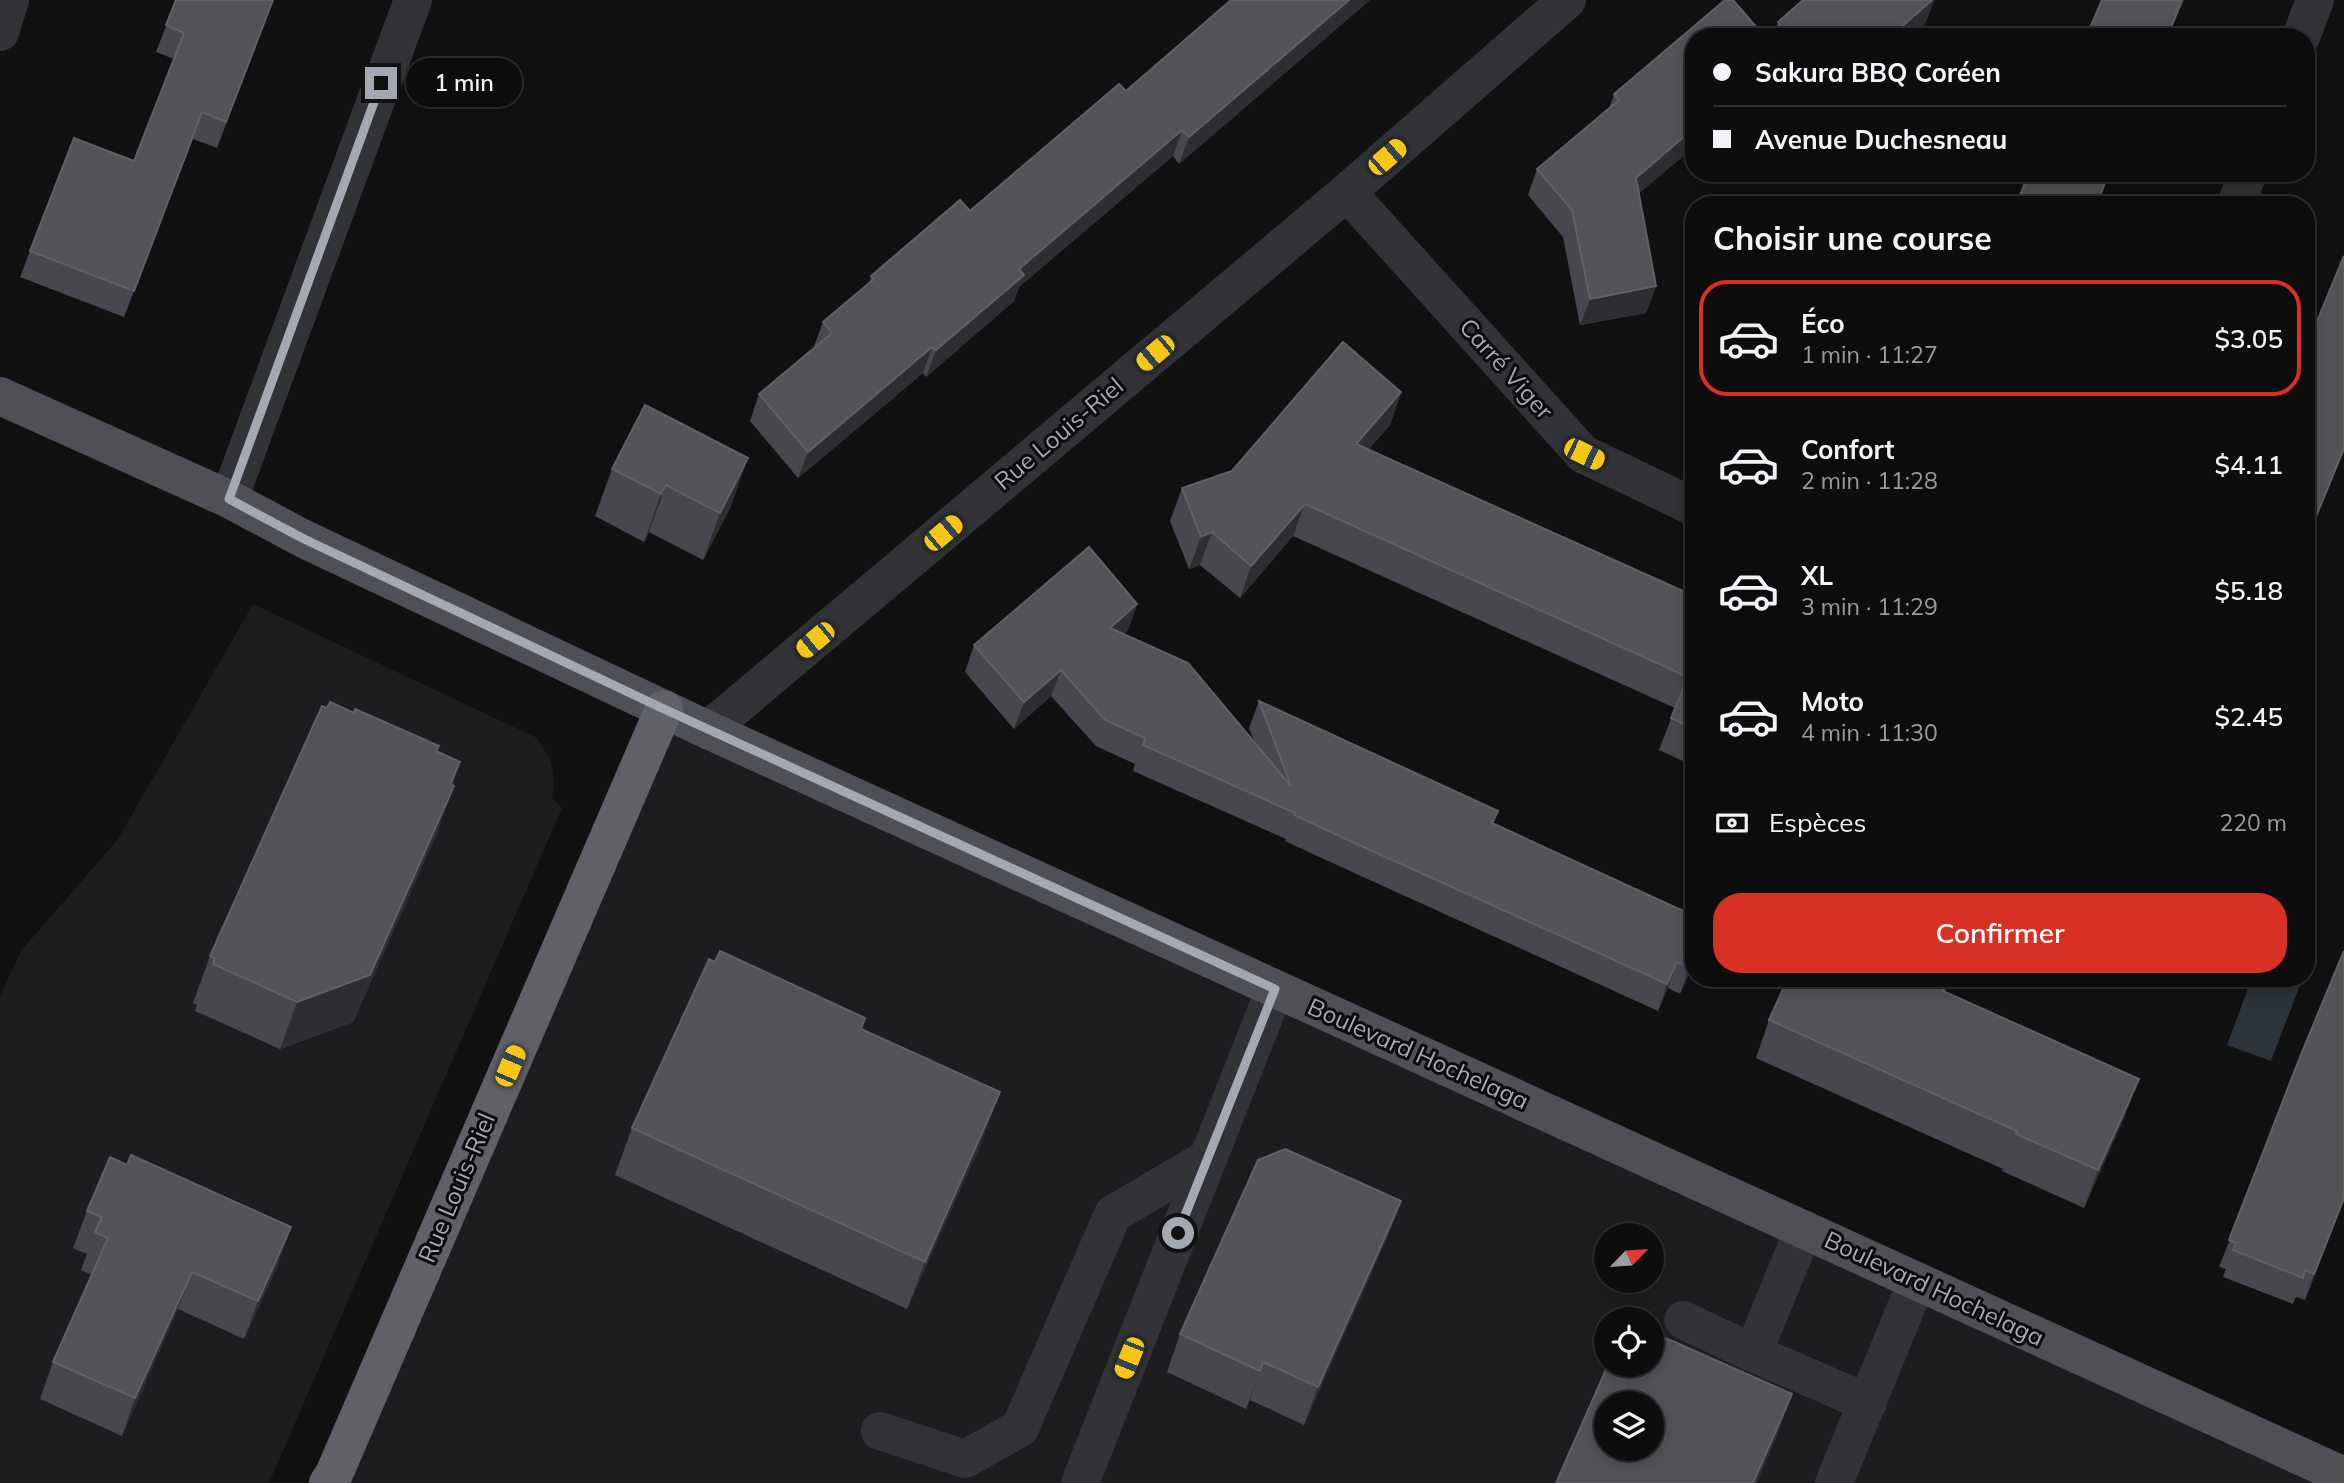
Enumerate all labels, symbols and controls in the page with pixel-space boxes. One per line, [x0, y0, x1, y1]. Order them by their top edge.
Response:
text: Sakura BBQ Coréen [1755, 56, 2001, 89]
callout: 1 min [406, 58, 521, 108]
route end [365, 67, 397, 99]
text: 1 min [434, 68, 494, 97]
text: Avenue Duchesneau [1755, 123, 2007, 156]
car [1365, 135, 1410, 179]
text: Choisir une course [1713, 218, 1992, 258]
icon: car [1717, 307, 1780, 370]
text: Éco [1801, 307, 1845, 340]
street label: Carré Viger [1454, 312, 1560, 425]
text: $3.05 [2214, 322, 2283, 355]
car [1133, 331, 1178, 375]
text: 1 min · 11:27 [1801, 340, 1938, 369]
street label: Rue Louis-Riel [988, 371, 1129, 496]
icon: car [1717, 433, 1780, 496]
text: Confort [1801, 433, 1894, 466]
car [1561, 435, 1608, 473]
text: $4.11 [2214, 448, 2283, 481]
text: 2 min · 11:28 [1801, 466, 1938, 495]
car [921, 511, 966, 555]
icon: car [1717, 559, 1780, 622]
text: XL [1801, 559, 1833, 592]
text: $5.18 [2214, 574, 2283, 607]
text: 3 min · 11:29 [1801, 592, 1938, 621]
car [793, 618, 838, 662]
icon: car [1717, 685, 1780, 748]
text: Moto [1801, 685, 1864, 718]
text: $2.45 [2214, 700, 2283, 733]
text: 4 min · 11:30 [1801, 718, 1938, 747]
icon: cash [1713, 804, 1751, 842]
text: Espèces [1769, 806, 1866, 839]
text: 220 m [2219, 808, 2287, 837]
button: Confirmer [1713, 893, 2287, 973]
street label: Boulevard Hochelaga [1303, 991, 1534, 1115]
car [493, 1043, 528, 1089]
street label: Rue Louis-Riel [411, 1108, 501, 1267]
route start [1162, 1217, 1194, 1249]
north arrow [1594, 1223, 1664, 1293]
map controls [1594, 1223, 1664, 1461]
street label: Boulevard Hochelaga [1820, 1224, 2049, 1352]
button: locate [1594, 1307, 1664, 1377]
car [1112, 1335, 1147, 1381]
button: layers [1594, 1391, 1664, 1461]

